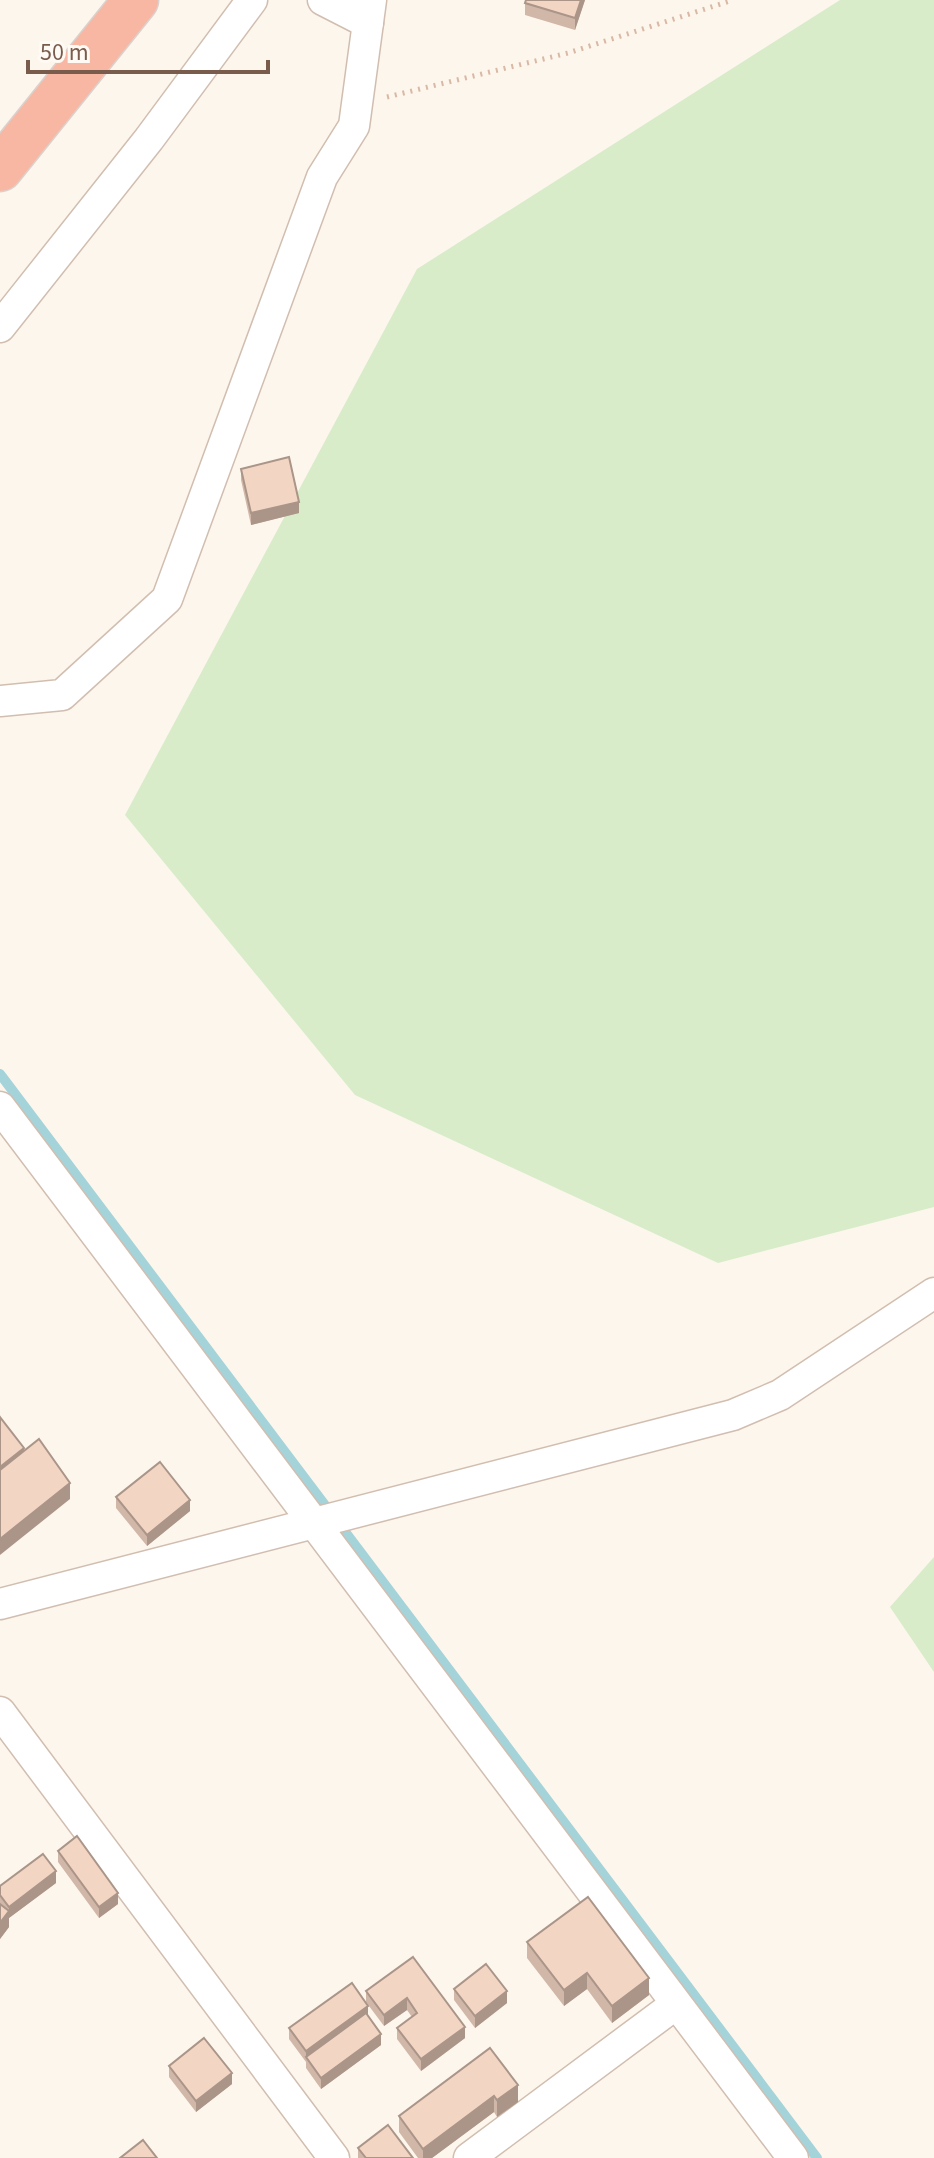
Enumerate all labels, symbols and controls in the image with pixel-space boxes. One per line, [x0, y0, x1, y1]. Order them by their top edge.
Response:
scale bar [28, 24, 268, 74]
text: 50 m [40, 35, 89, 70]

